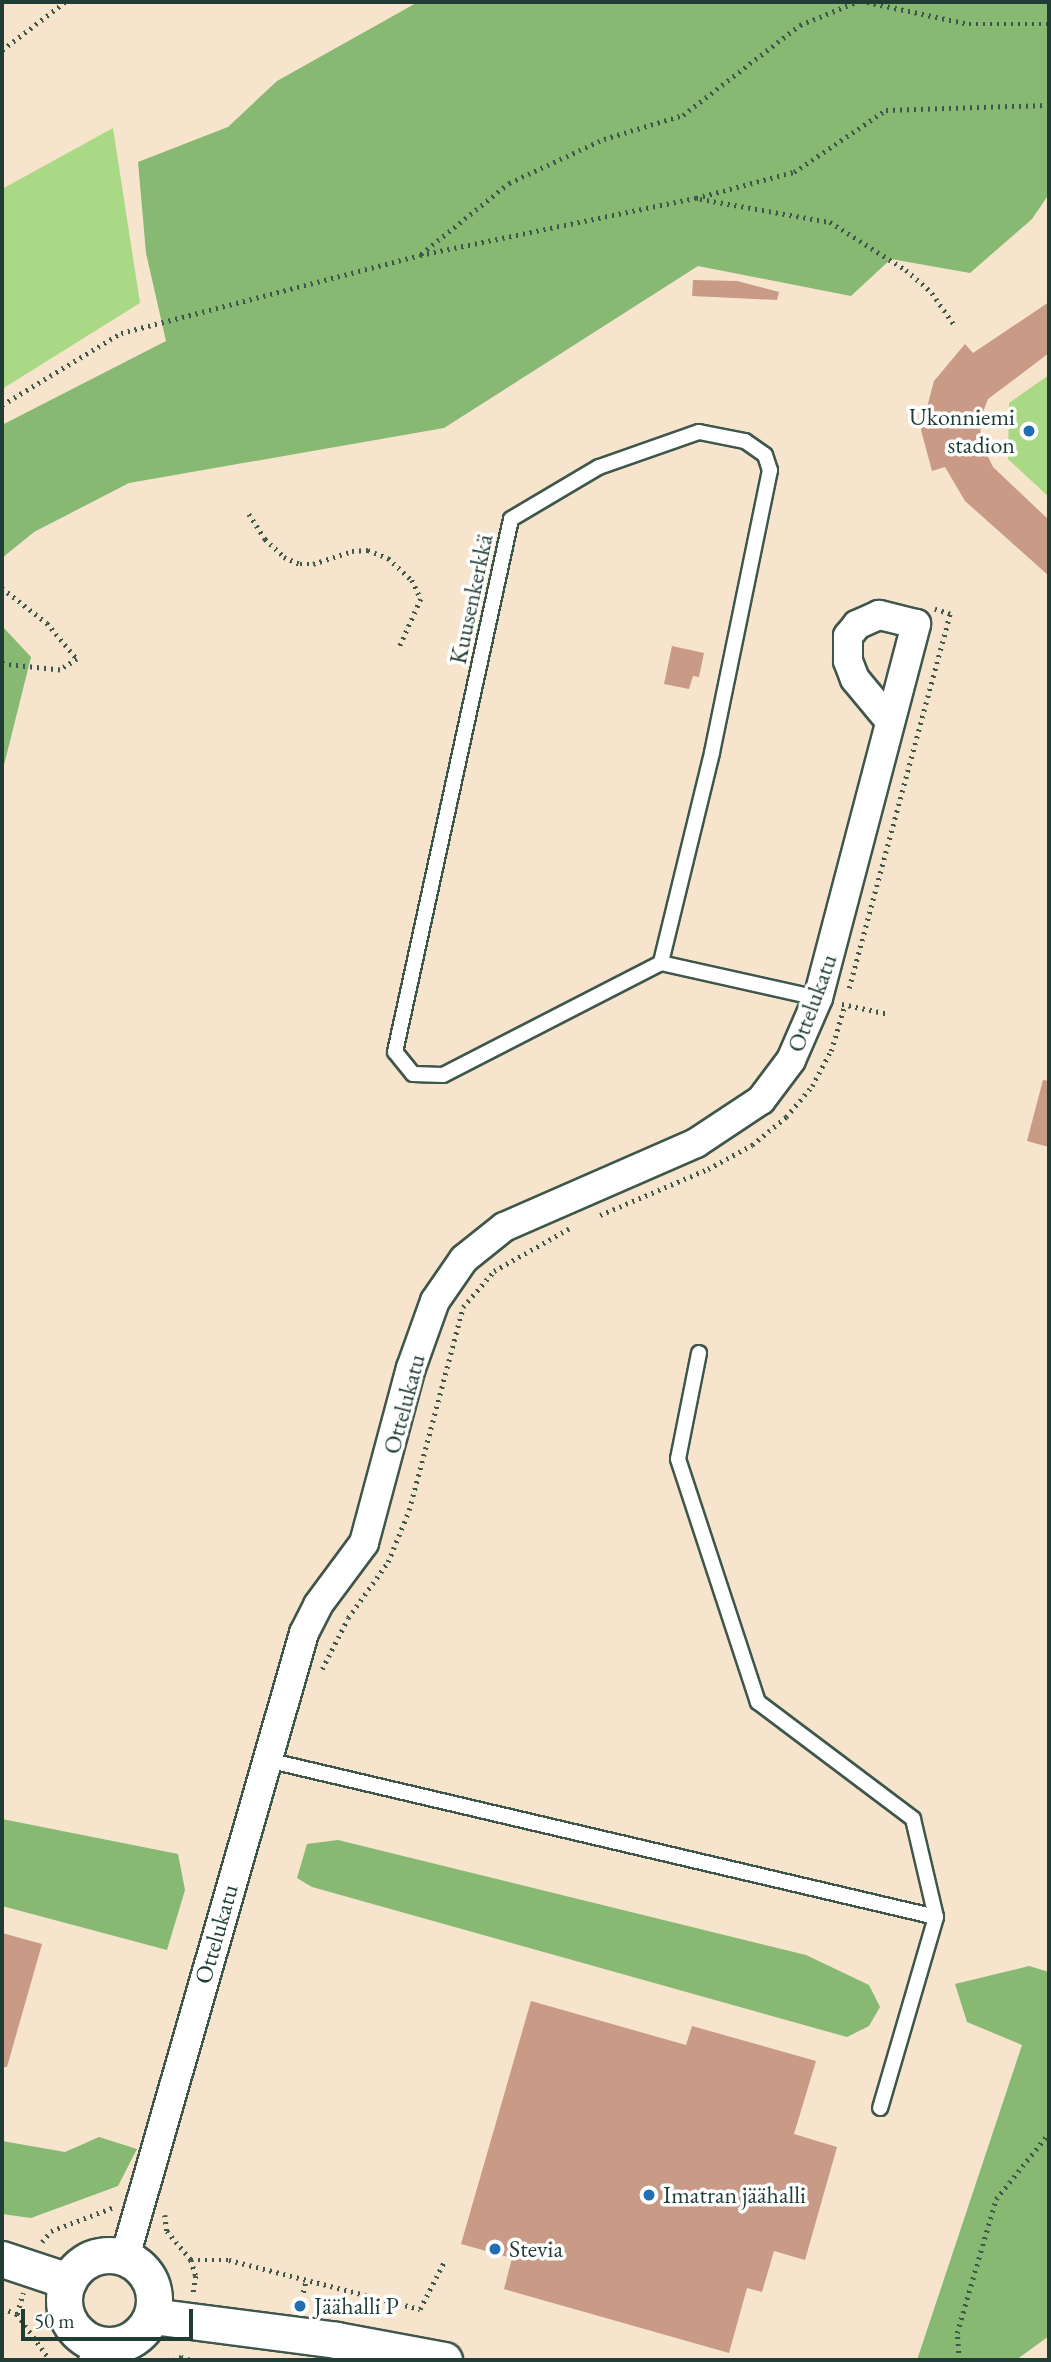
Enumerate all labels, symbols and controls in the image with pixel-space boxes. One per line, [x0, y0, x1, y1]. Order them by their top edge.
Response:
place label: Ukonniemi stadion [909, 403, 1015, 459]
marker: Ukonniemi stadion [1021, 423, 1037, 439]
street label: Kuusenkerkkä [443, 531, 499, 667]
street label: Ottelukatu [781, 950, 843, 1056]
street label: Ottelukatu [377, 1351, 431, 1457]
street label: Ottelukatu [188, 1881, 244, 1987]
place label: Imatran jäähalli [663, 2181, 806, 2209]
marker: Imatran jäähalli [641, 2187, 657, 2203]
place label: Stevia [509, 2235, 563, 2263]
marker: Stevia [487, 2241, 503, 2257]
place label: Jäähalli P [314, 2292, 399, 2320]
scale bar [24, 2296, 196, 2340]
marker: Jäähalli P [292, 2298, 308, 2314]
text: 50 m [34, 2307, 75, 2334]

